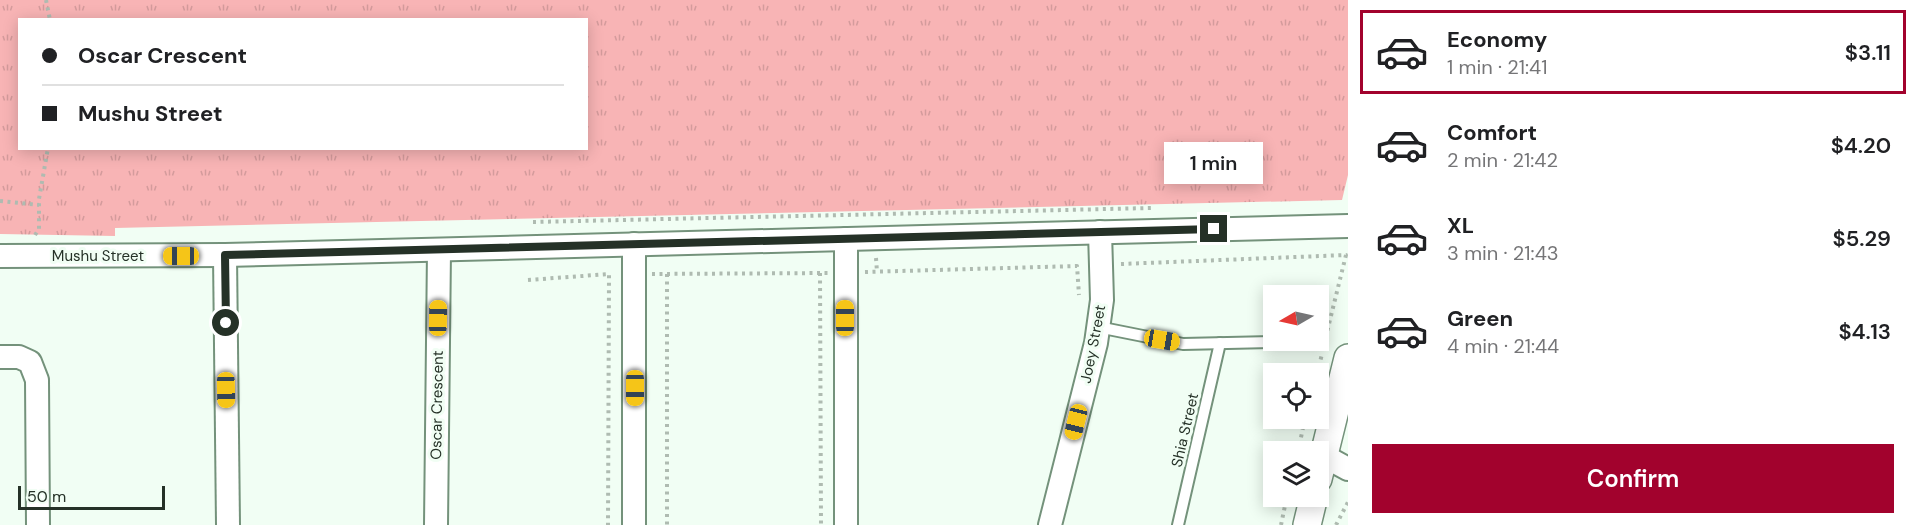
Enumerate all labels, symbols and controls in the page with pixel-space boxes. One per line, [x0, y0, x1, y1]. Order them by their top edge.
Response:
icon: car [1375, 25, 1429, 79]
text: Economy [1447, 25, 1547, 54]
text: $3.11 [1845, 38, 1891, 67]
text: Oscar Crescent [78, 41, 247, 70]
text: 1 min · 21:41 [1447, 54, 1547, 80]
text: Mushu Street [78, 99, 223, 128]
icon: car [1375, 118, 1429, 172]
text: Comfort [1447, 118, 1537, 147]
text: $4.20 [1831, 131, 1891, 160]
callout: 1 min [1164, 142, 1264, 184]
text: 2 min · 21:42 [1447, 147, 1558, 173]
text: 1 min [1190, 150, 1237, 176]
icon: car [1375, 211, 1429, 265]
text: XL [1447, 211, 1474, 240]
route end [1200, 215, 1227, 242]
text: $5.29 [1833, 224, 1891, 253]
text: 3 min · 21:43 [1447, 240, 1559, 266]
street label: Mushu Street [52, 246, 144, 266]
car [163, 247, 199, 265]
north arrow [1263, 285, 1329, 351]
map controls [1263, 285, 1329, 507]
car [429, 300, 447, 336]
car [836, 300, 854, 336]
street label: Joey Street [1076, 303, 1110, 385]
icon: car [1375, 304, 1429, 358]
text: Green [1447, 304, 1513, 333]
route start [212, 309, 239, 336]
text: $4.13 [1838, 317, 1891, 346]
car [1143, 328, 1181, 352]
text: 4 min · 21:44 [1447, 333, 1559, 359]
street label: Oscar Crescent [426, 350, 448, 460]
button: locate [1263, 363, 1329, 429]
car [626, 370, 644, 406]
car [217, 372, 235, 408]
street label: Shia Street [1167, 391, 1203, 469]
car [1063, 402, 1089, 442]
button: layers [1263, 441, 1329, 507]
button: Confirm [1372, 444, 1894, 513]
scale bar [18, 483, 165, 510]
text: 50 m [27, 486, 66, 507]

